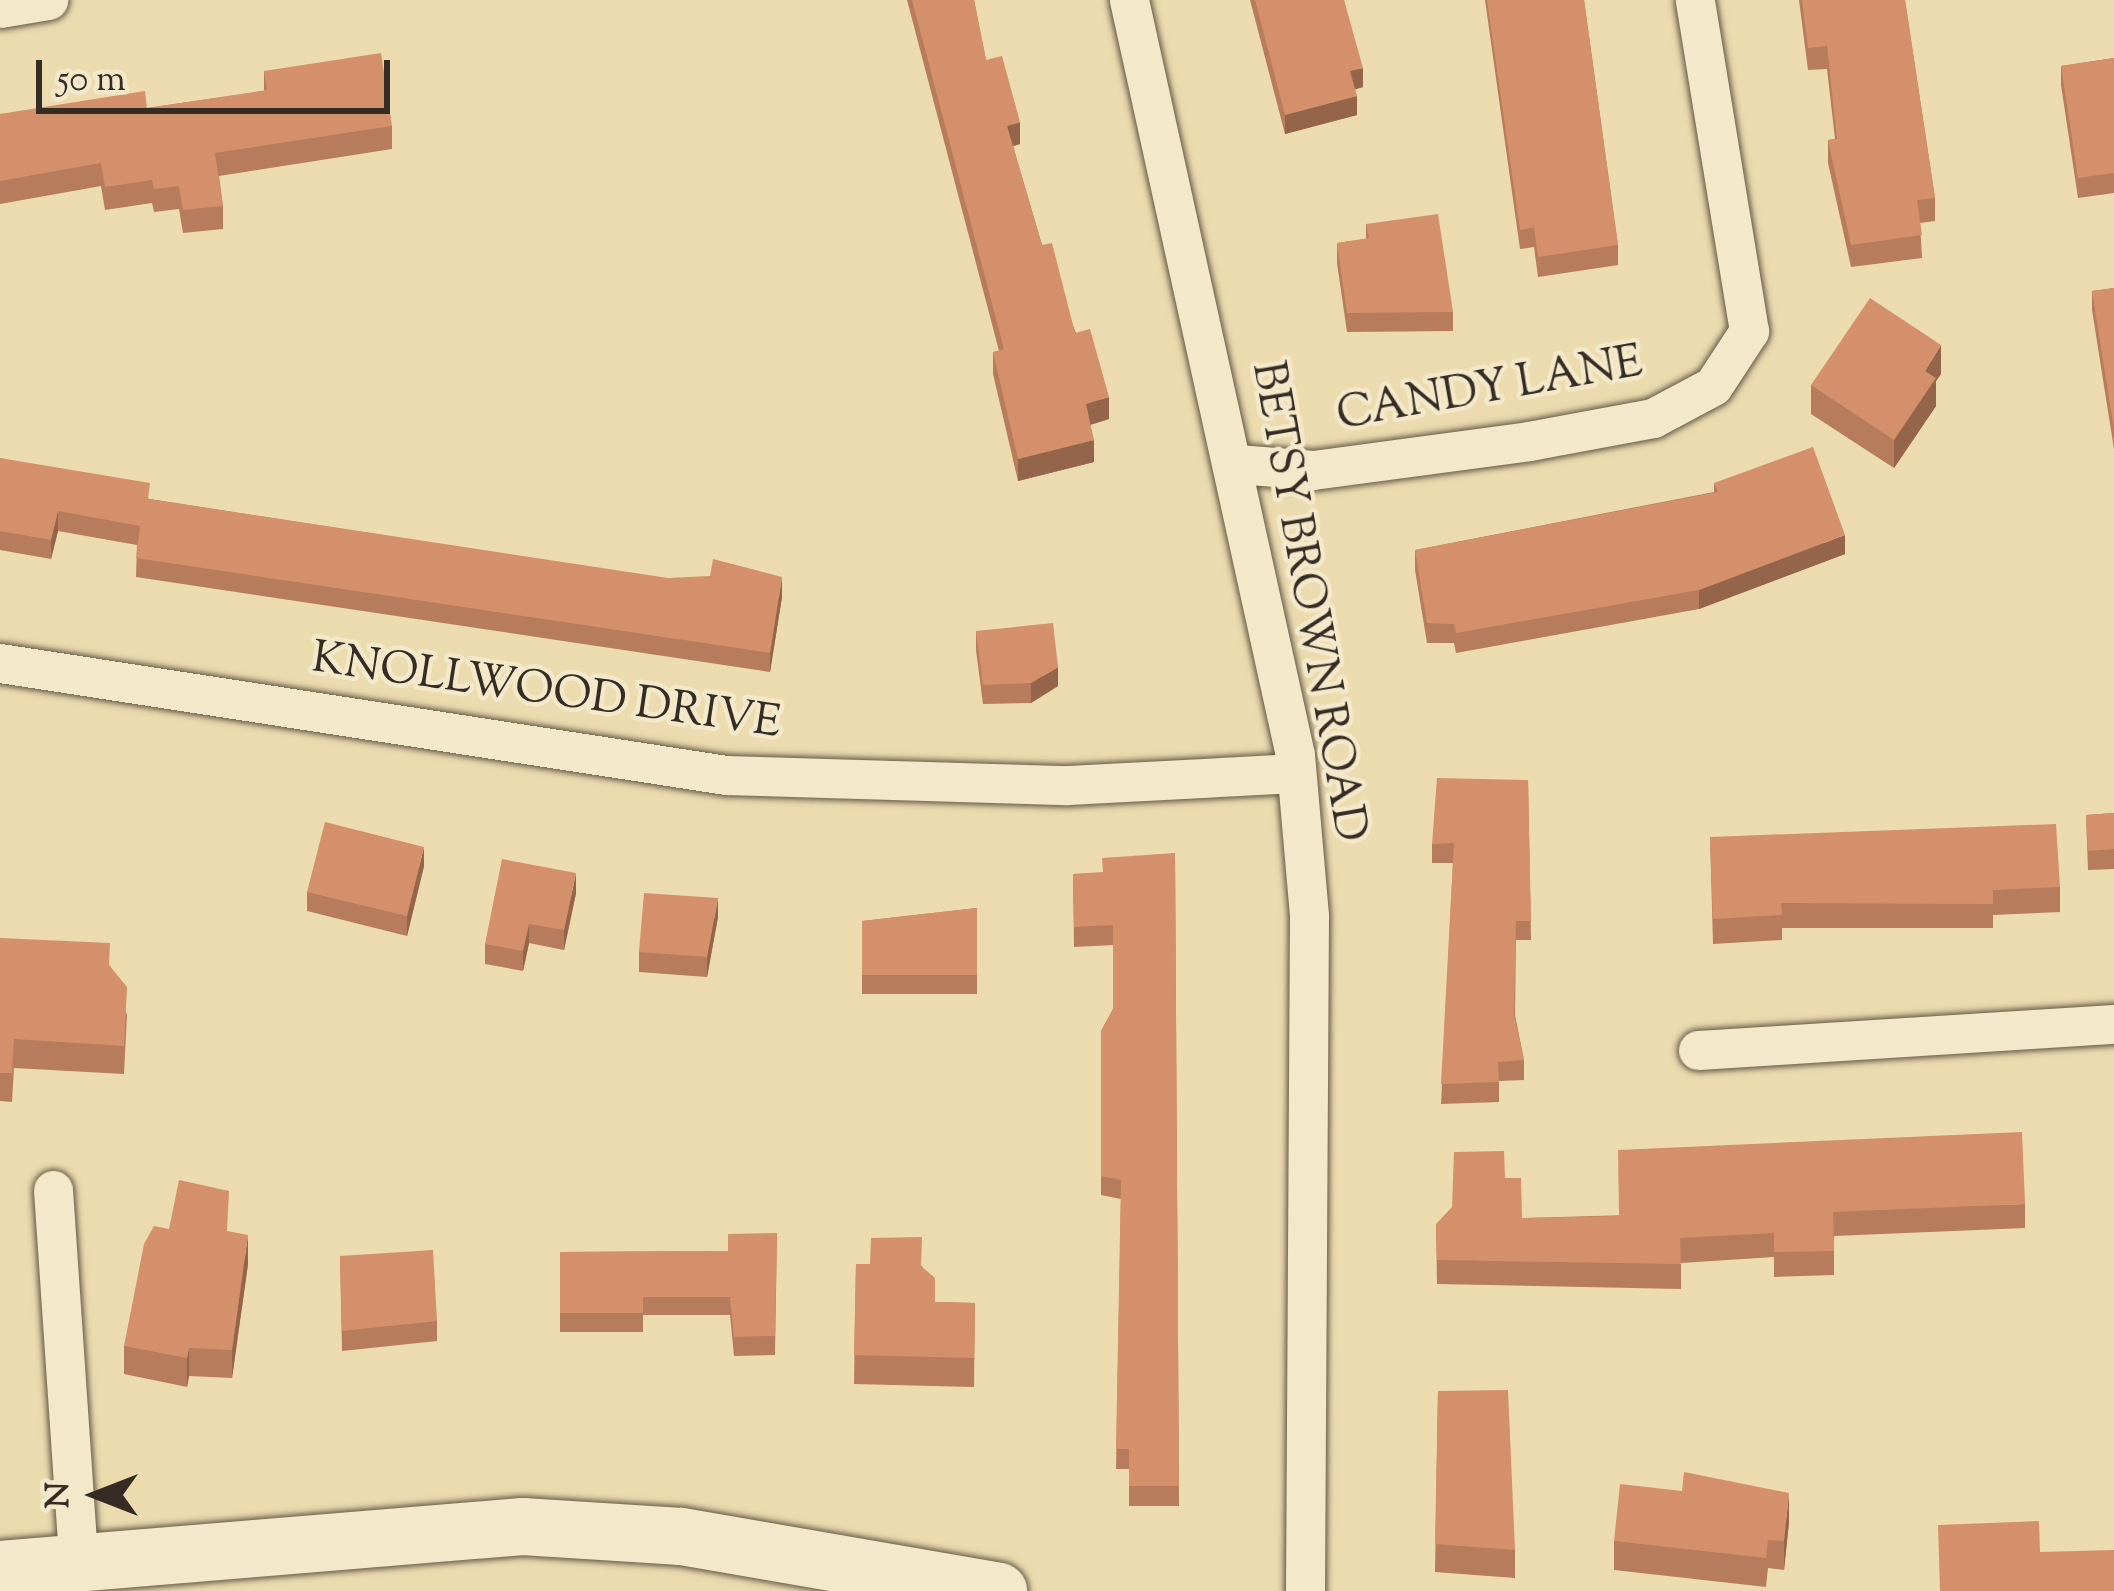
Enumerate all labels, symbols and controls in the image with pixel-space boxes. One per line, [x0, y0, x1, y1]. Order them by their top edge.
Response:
scale bar [42, 36, 396, 110]
text: 50 m [57, 55, 126, 107]
street label: CANDY LANE [1333, 338, 1647, 444]
street label: BETSY BROWN ROAD [1237, 358, 1375, 846]
street label: KNOLLWOOD DRIVE [308, 633, 784, 753]
north arrow [36, 1435, 156, 1555]
text: N [36, 1482, 84, 1508]

